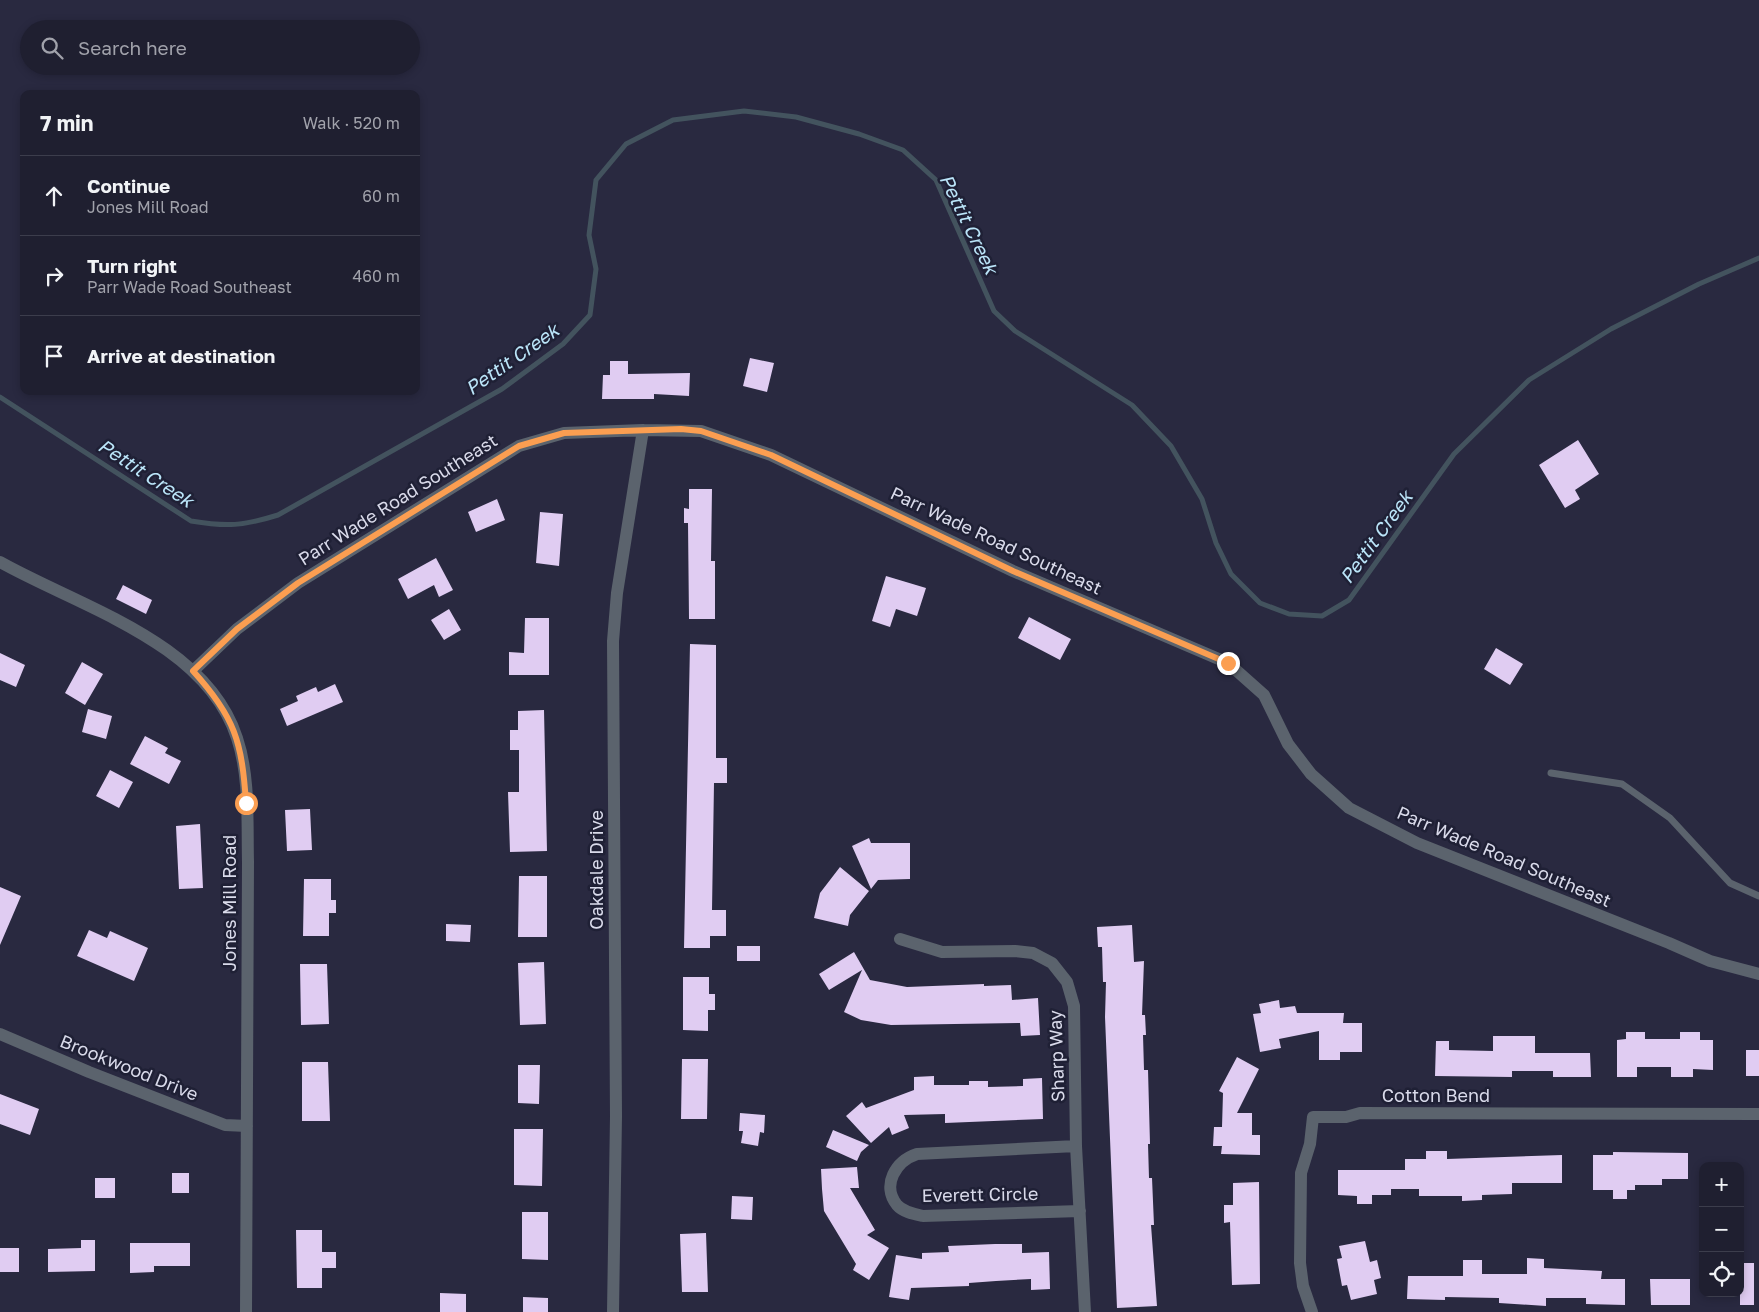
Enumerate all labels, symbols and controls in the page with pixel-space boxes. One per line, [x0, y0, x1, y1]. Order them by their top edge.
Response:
search box [20, 20, 420, 75]
icon: search [38, 34, 66, 62]
text: Search here [78, 36, 187, 59]
text: 7 min [40, 110, 94, 136]
text: Walk · 520 m [303, 113, 400, 133]
water label: Pettit Creek [935, 170, 1005, 280]
text: Continue [87, 174, 170, 197]
icon: ahead [40, 182, 68, 210]
text: 60 m [362, 186, 400, 206]
text: Jones Mill Road [87, 197, 209, 217]
text: Turn right [87, 254, 177, 277]
icon: right [40, 262, 68, 290]
text: 460 m [352, 266, 400, 286]
text: Parr Wade Road Southeast [87, 277, 292, 297]
water label: Pettit Creek [461, 317, 565, 399]
icon: arrive [40, 342, 68, 370]
text: Arrive at destination [87, 344, 275, 367]
street label: Parr Wade Road Southeast [294, 429, 501, 570]
water label: Pettit Creek [94, 433, 200, 513]
street label: Parr Wade Road Southeast [887, 481, 1106, 599]
water label: Pettit Creek [1334, 484, 1418, 587]
route end [1217, 652, 1240, 675]
route start [235, 792, 258, 815]
street label: Parr Wade Road Southeast [1394, 801, 1615, 911]
street label: Oakdale Drive [585, 810, 607, 930]
street label: Jones Mill Road [218, 835, 240, 971]
street label: Sharp Way [1043, 1010, 1069, 1102]
street label: Brookwood Drive [57, 1029, 202, 1105]
street label: Cotton Bend [1382, 1084, 1490, 1106]
map controls [1699, 1162, 1744, 1297]
button: + [1699, 1162, 1744, 1207]
street label: Everett Circle [921, 1182, 1039, 1206]
button: − [1699, 1207, 1744, 1252]
button: locate [1699, 1252, 1744, 1297]

